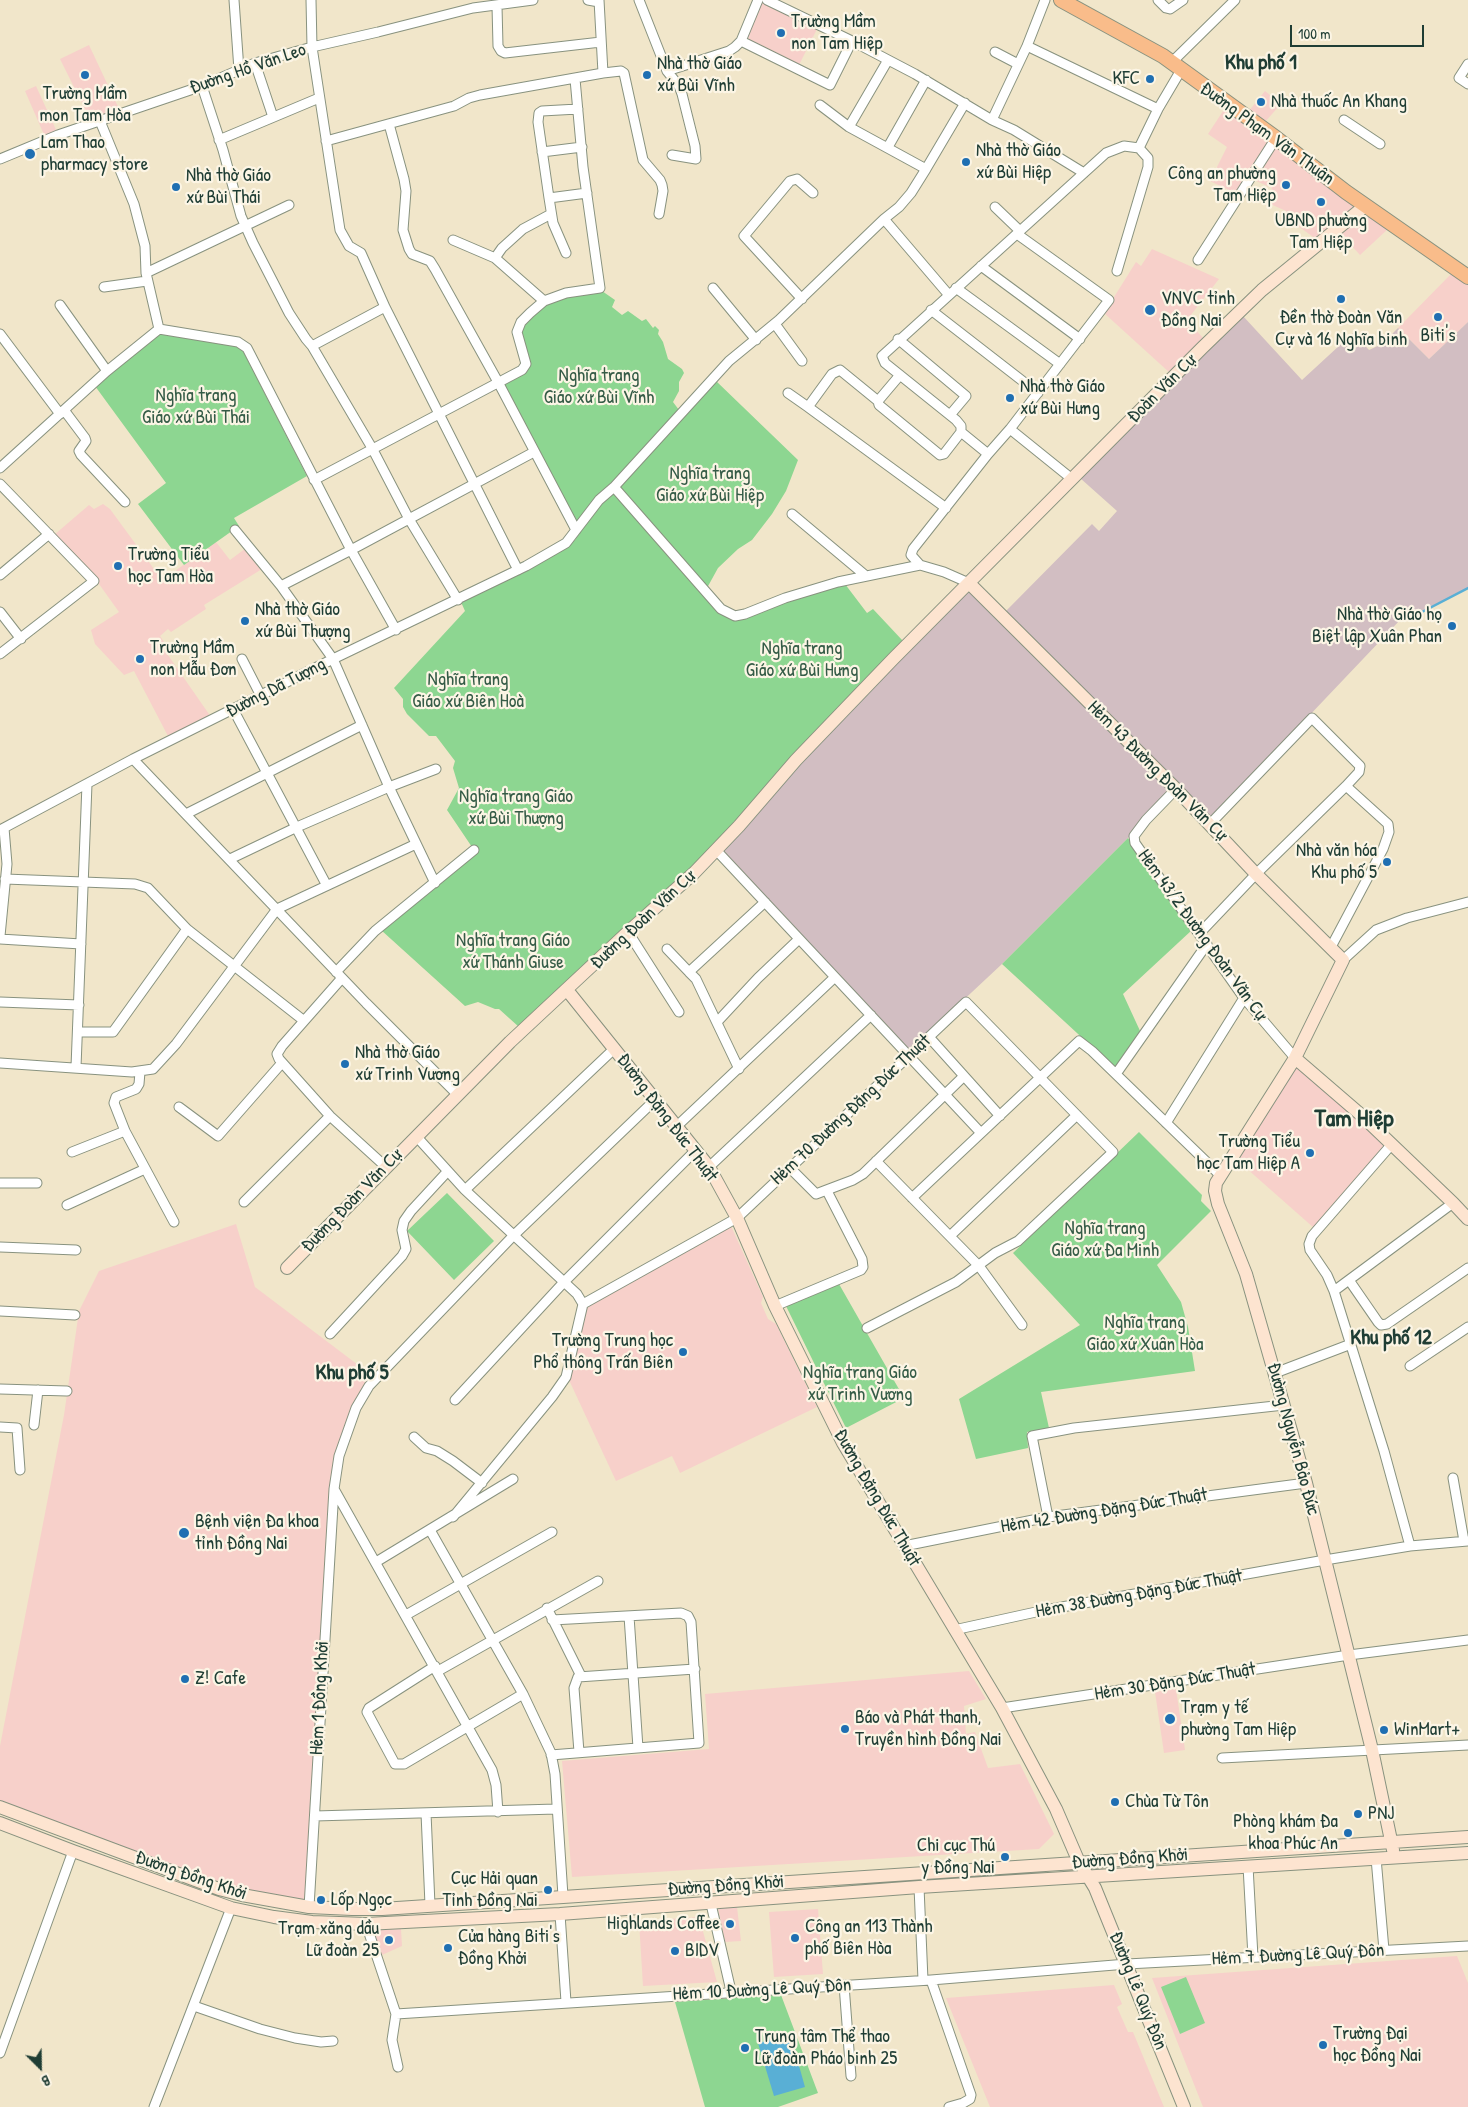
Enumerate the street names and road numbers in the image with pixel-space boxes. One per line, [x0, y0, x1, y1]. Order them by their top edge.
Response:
street label: Đường Hồ Văn Leo [187, 38, 309, 100]
street label: Đường Phạm Văn Thuận [1195, 78, 1339, 190]
street label: Đoàn Văn Cự [1123, 350, 1201, 428]
street label: Đường Dã Tượng [222, 653, 330, 723]
street label: Hẻm 43 Đường Đoàn Văn Cự [1082, 696, 1232, 846]
street label: Hẻm 43/2 Đường Đoàn Văn Cự [1132, 845, 1272, 1025]
street label: Đường Đoàn Văn Cự [586, 866, 700, 974]
street label: Hẻm 70 Đường Đặng Đức Thuật [766, 1030, 936, 1190]
street label: Đường Đặng Đức Thuật [611, 1049, 723, 1187]
street label: Đường Đoàn Văn Cự [297, 1145, 407, 1257]
street label: Đường Nguyễn Bảo Đức [1262, 1361, 1324, 1517]
street label: Đường Đặng Đức Thuật [828, 1425, 926, 1571]
street label: Hẻm 42 Đường Đặng Đức Thuật [999, 1483, 1209, 1539]
street label: Hẻm 38 Đường Đặng Đức Thuật [1034, 1565, 1244, 1623]
street label: Hẻm 1 Đồng Khởi [306, 1640, 334, 1756]
street label: Hẻm 30 Đặng Đức Thuật [1093, 1658, 1257, 1706]
street label: Đường Đồng Khởi [1071, 1844, 1189, 1874]
street label: Đường Đồng Khởi [132, 1846, 250, 1906]
street label: Đường Đồng Khởi [667, 1871, 785, 1901]
street label: Đường Lê Quý Đôn [1104, 1929, 1172, 2053]
street label: Hẻm 7 Đường Lê Quý Đôn [1211, 1939, 1385, 1971]
street label: Hẻm 10 Đường Lê Quý Đôn [672, 1974, 852, 2006]

